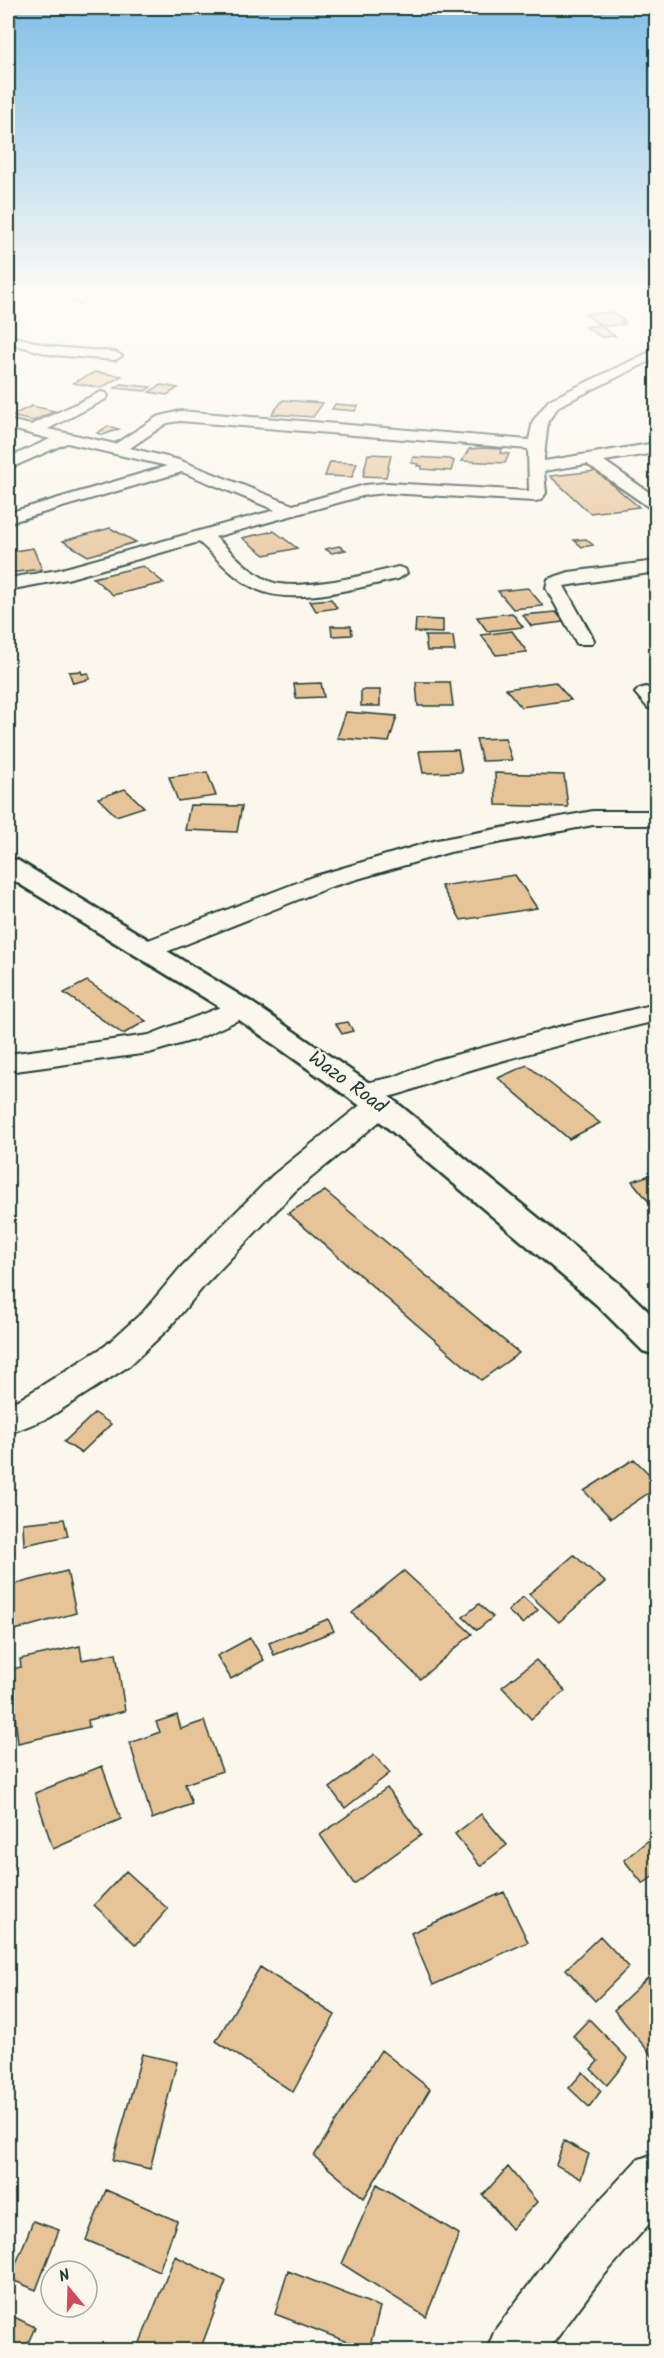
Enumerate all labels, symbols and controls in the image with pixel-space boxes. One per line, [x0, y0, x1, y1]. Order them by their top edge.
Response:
street label: Wazo Road [301, 1043, 394, 1123]
north arrow [39, 2259, 99, 2319]
text: N [56, 2263, 73, 2290]

